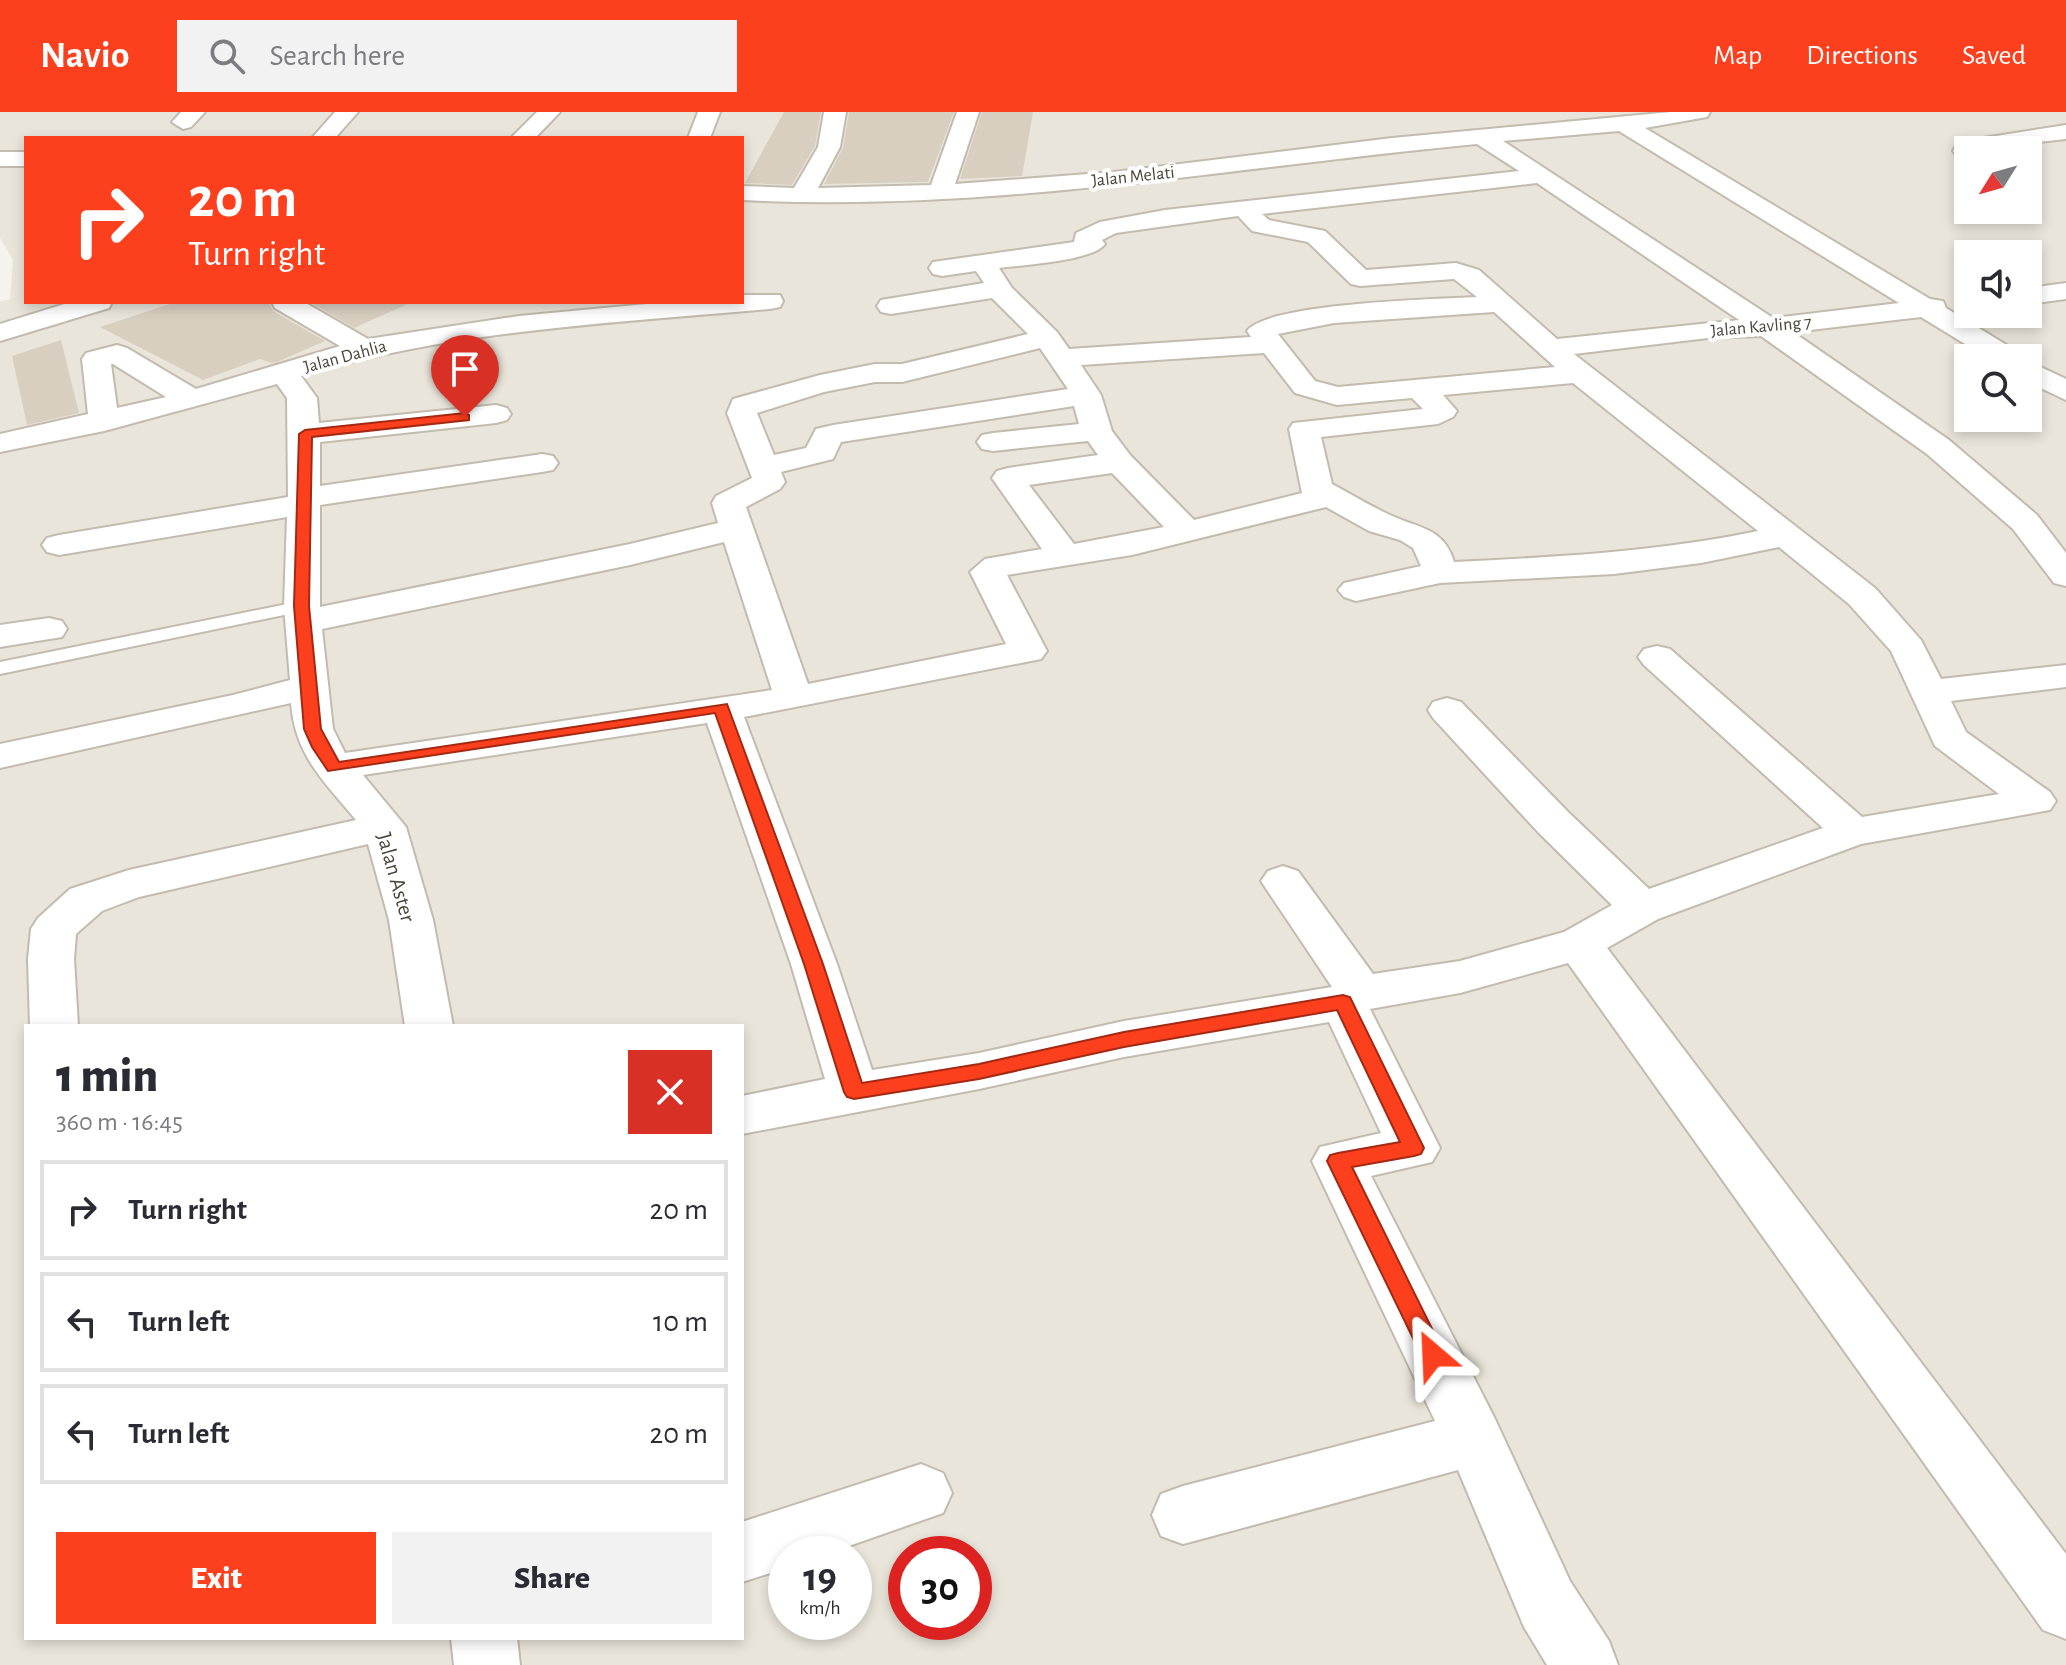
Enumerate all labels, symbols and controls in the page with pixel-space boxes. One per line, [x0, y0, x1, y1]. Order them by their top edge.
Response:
search box [177, 20, 737, 92]
icon: search [205, 34, 249, 78]
text: Navio [40, 37, 129, 75]
text: Search here [269, 41, 405, 71]
text: Map [1713, 42, 1762, 70]
text: Directions [1806, 42, 1918, 70]
text: Saved [1962, 42, 2026, 70]
north arrow [1954, 136, 2042, 224]
map controls [1954, 136, 2042, 432]
street label: Jalan Melati [1091, 164, 1176, 190]
icon: right [56, 168, 160, 272]
text: 20 m [188, 171, 297, 227]
text: Turn right [188, 236, 325, 272]
button: sound [1954, 240, 2042, 328]
street label: Jalan Kavling 7 [1710, 314, 1812, 340]
pin [431, 335, 499, 417]
street label: Jalan Dahlia [302, 337, 389, 377]
button: search [1954, 344, 2042, 432]
icon: arrive [443, 347, 487, 391]
street label: Jalan Aster [373, 830, 419, 924]
button: close [628, 1050, 712, 1134]
text: 1 min [56, 1053, 158, 1101]
text: 360 m · 16:45 [56, 1109, 183, 1135]
icon: right [60, 1188, 104, 1232]
text: Turn right [128, 1195, 247, 1225]
text: 20 m [650, 1195, 708, 1225]
icon: left [60, 1300, 104, 1344]
text: Turn left [128, 1307, 229, 1337]
text: 10 m [653, 1307, 708, 1337]
position arrow [1391, 1313, 1475, 1397]
icon: left [60, 1412, 104, 1456]
text: Turn left [128, 1419, 229, 1449]
text: 20 m [650, 1419, 708, 1449]
button: Exit [56, 1532, 376, 1624]
button: Share [392, 1532, 712, 1624]
speed limit sign: 30 [888, 1536, 992, 1640]
text: 19 [803, 1558, 837, 1598]
text: km/h [799, 1598, 841, 1618]

